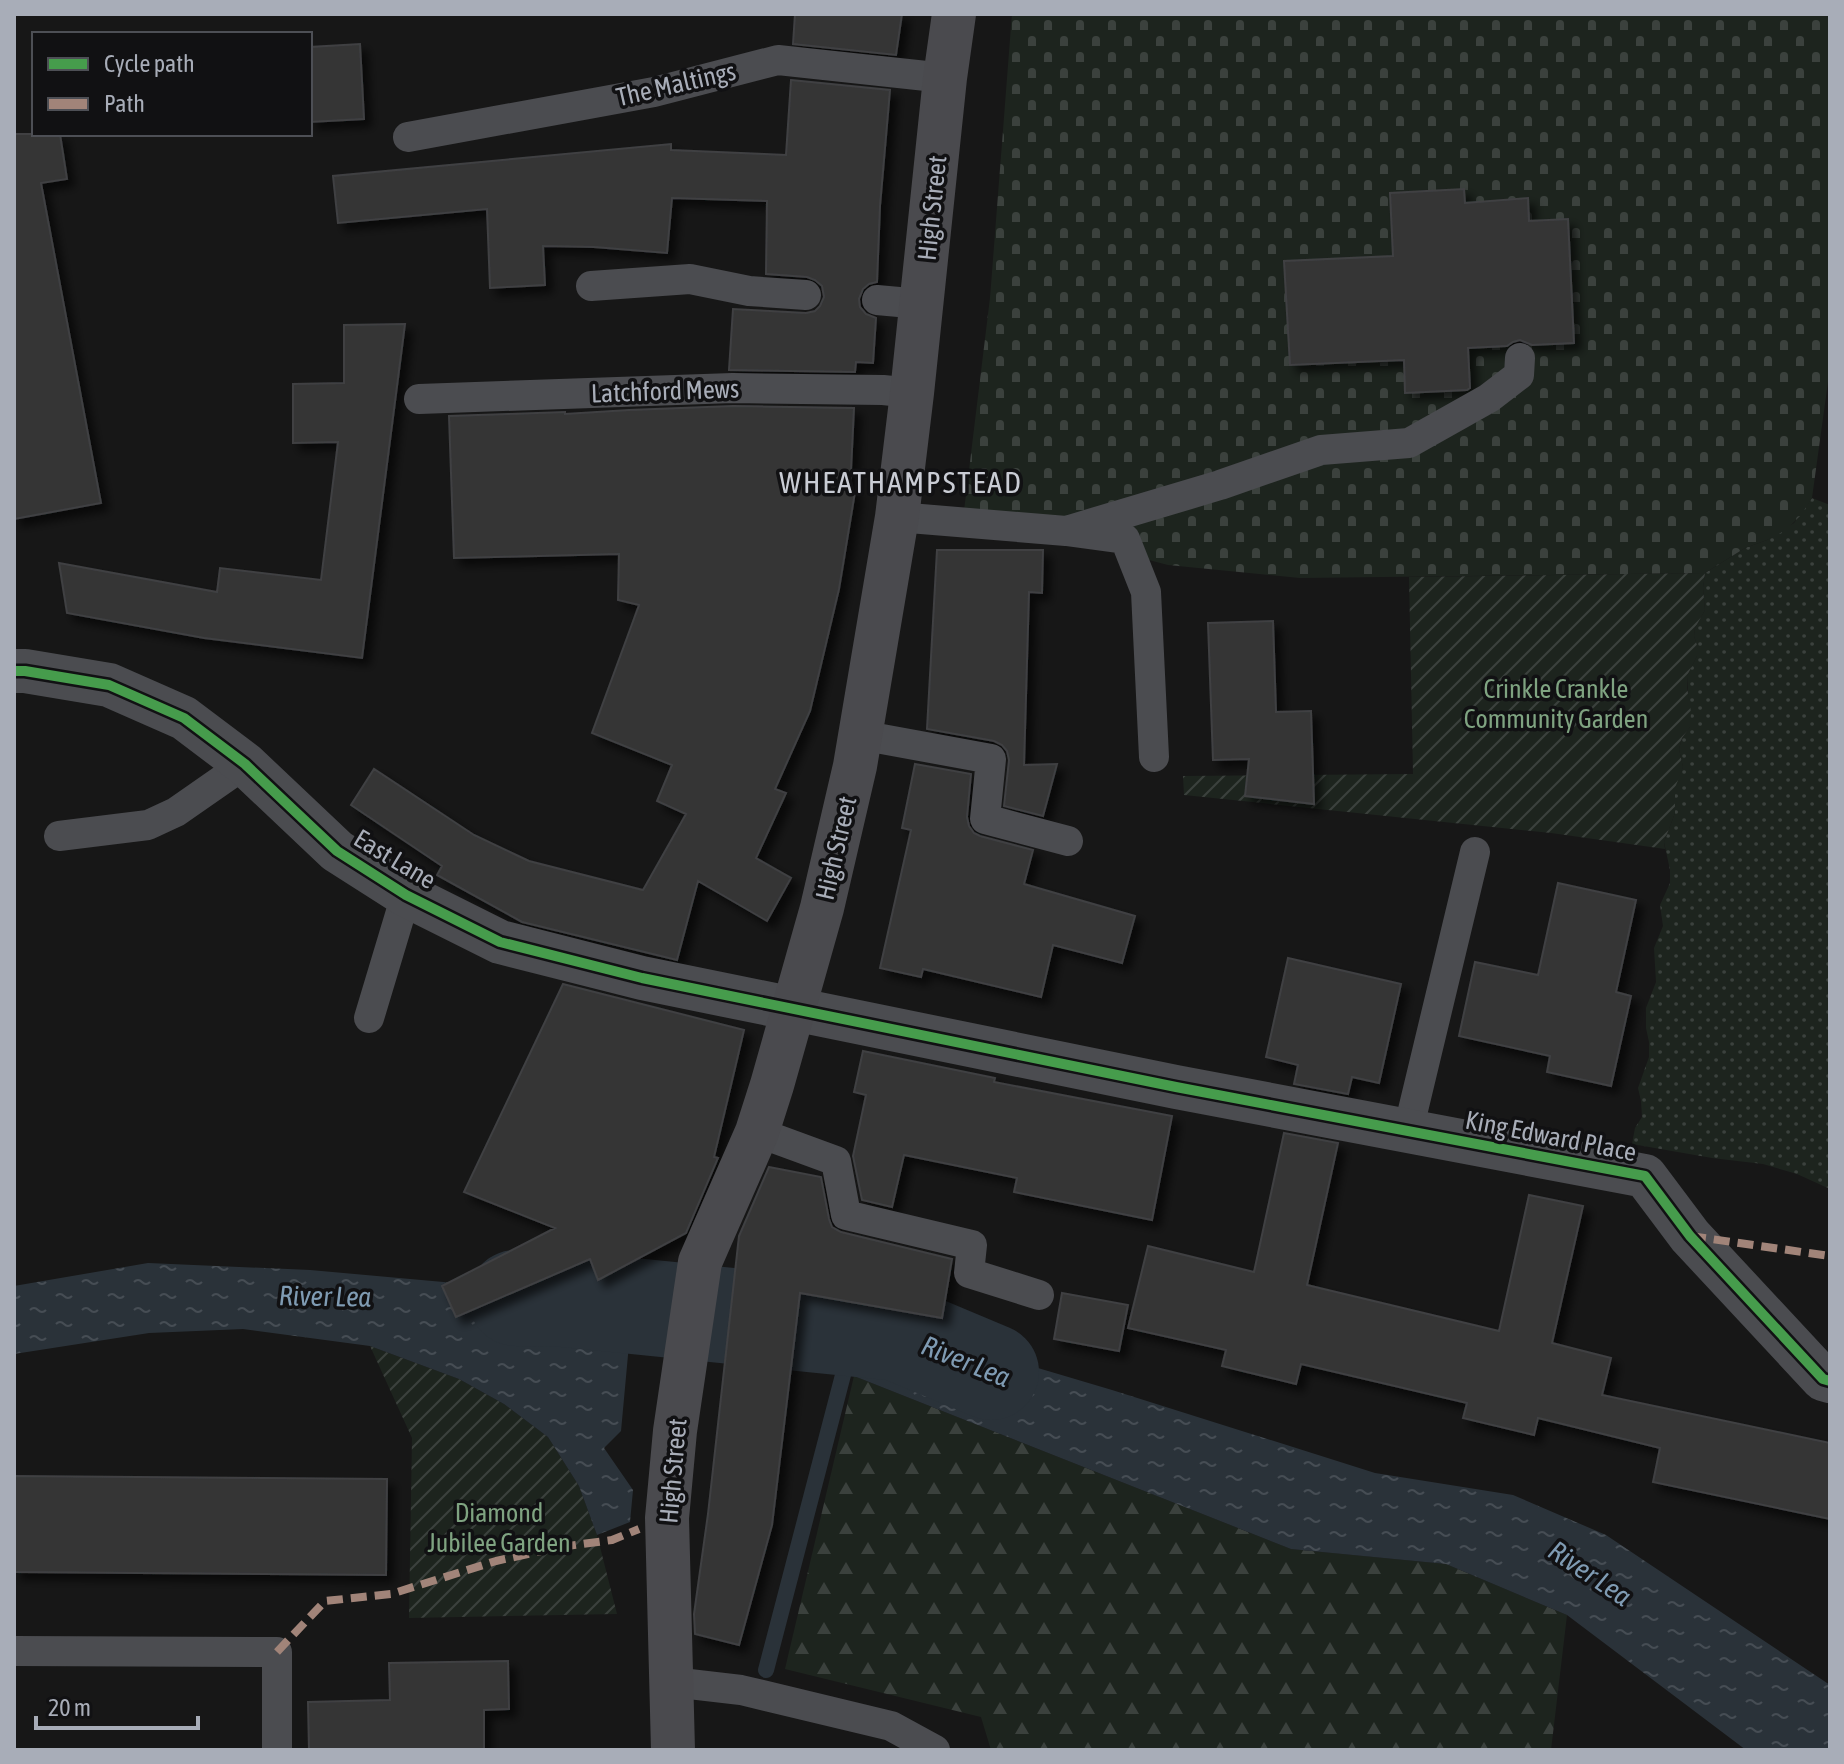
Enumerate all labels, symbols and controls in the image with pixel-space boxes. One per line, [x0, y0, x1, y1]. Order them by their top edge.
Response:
legend [32, 32, 312, 136]
text: Cycle path [104, 50, 195, 77]
street label: The Maltings [613, 56, 739, 112]
text: Path [104, 90, 145, 117]
street label: High Street [912, 154, 952, 262]
street label: Latchford Mews [590, 373, 740, 409]
district label: WHEATHAMPSTEAD [779, 465, 1023, 499]
park label: Crinkle Crankle Community Garden [1464, 674, 1648, 734]
street label: High Street [810, 793, 862, 903]
street label: East Lane [349, 823, 441, 895]
street label: King Edward Place [1463, 1105, 1639, 1167]
water label: River Lea [278, 1279, 372, 1313]
water label: River Lea [917, 1329, 1015, 1393]
street label: High Street [653, 1417, 693, 1525]
park label: Diamond Jubilee Garden [427, 1498, 571, 1558]
water label: River Lea [1543, 1534, 1637, 1612]
scale bar [36, 1680, 198, 1730]
text: 20 m [48, 1694, 91, 1721]

